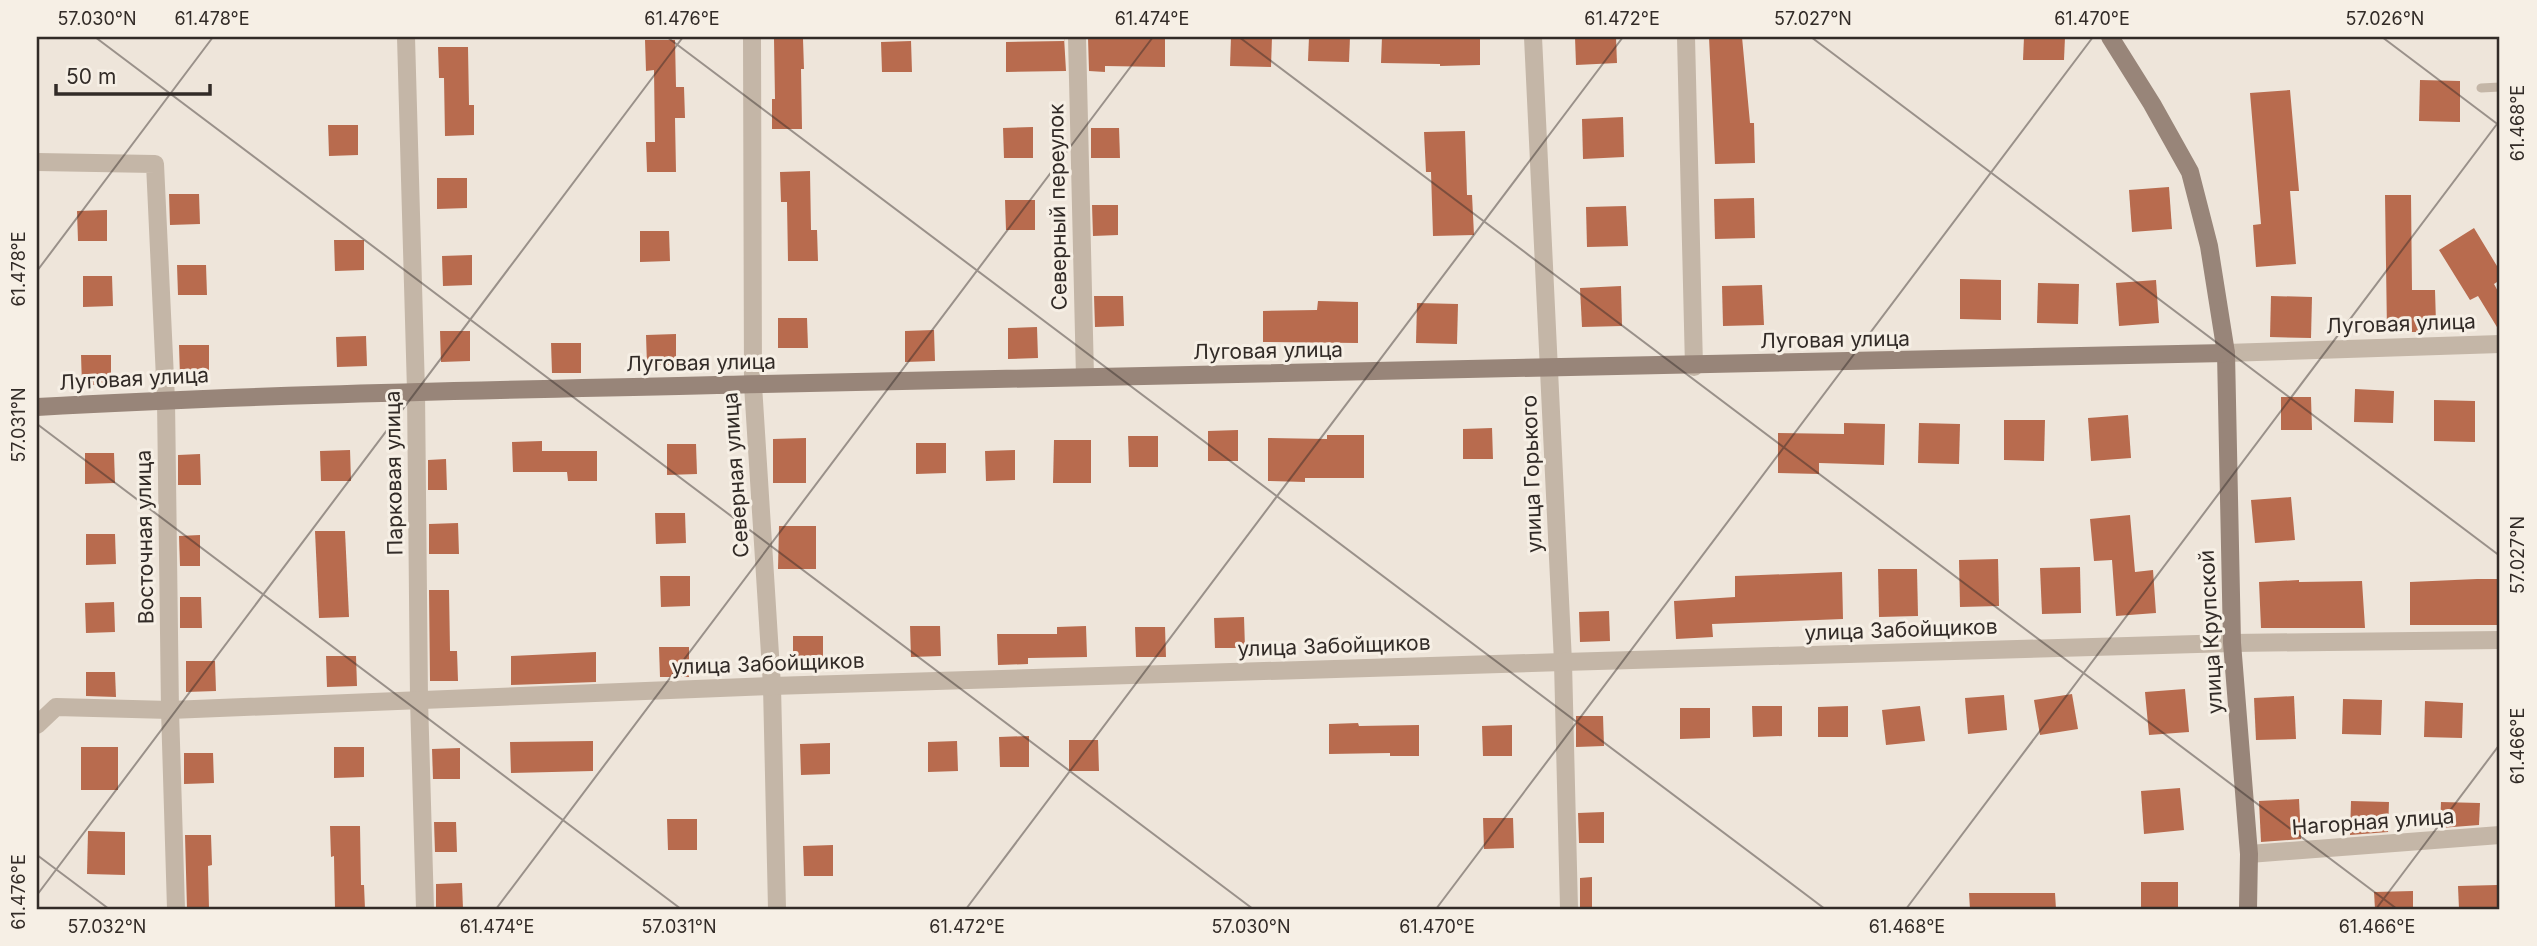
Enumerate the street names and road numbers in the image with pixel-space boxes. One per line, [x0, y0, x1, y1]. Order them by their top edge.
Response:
street label: Северный переулок [1043, 103, 1072, 311]
street label: Луговая улица [2326, 308, 2476, 339]
street label: Луговая улица [1760, 326, 1910, 353]
street label: Луговая улица [1193, 337, 1343, 364]
street label: Луговая улица [626, 349, 776, 376]
street label: Луговая улица [58, 362, 209, 395]
street label: Парковая улица [380, 390, 407, 556]
street label: Северная улица [717, 391, 754, 559]
street label: улица Горького [1516, 395, 1547, 553]
street label: Восточная улица [130, 450, 159, 624]
street label: улица Крупской [2194, 549, 2227, 715]
street label: улица Забойщиков [1804, 614, 1998, 645]
street label: улица Забойщиков [1237, 630, 1431, 661]
street label: улица Забойщиков [671, 648, 865, 679]
street label: Нагорная улица [2291, 803, 2455, 840]

